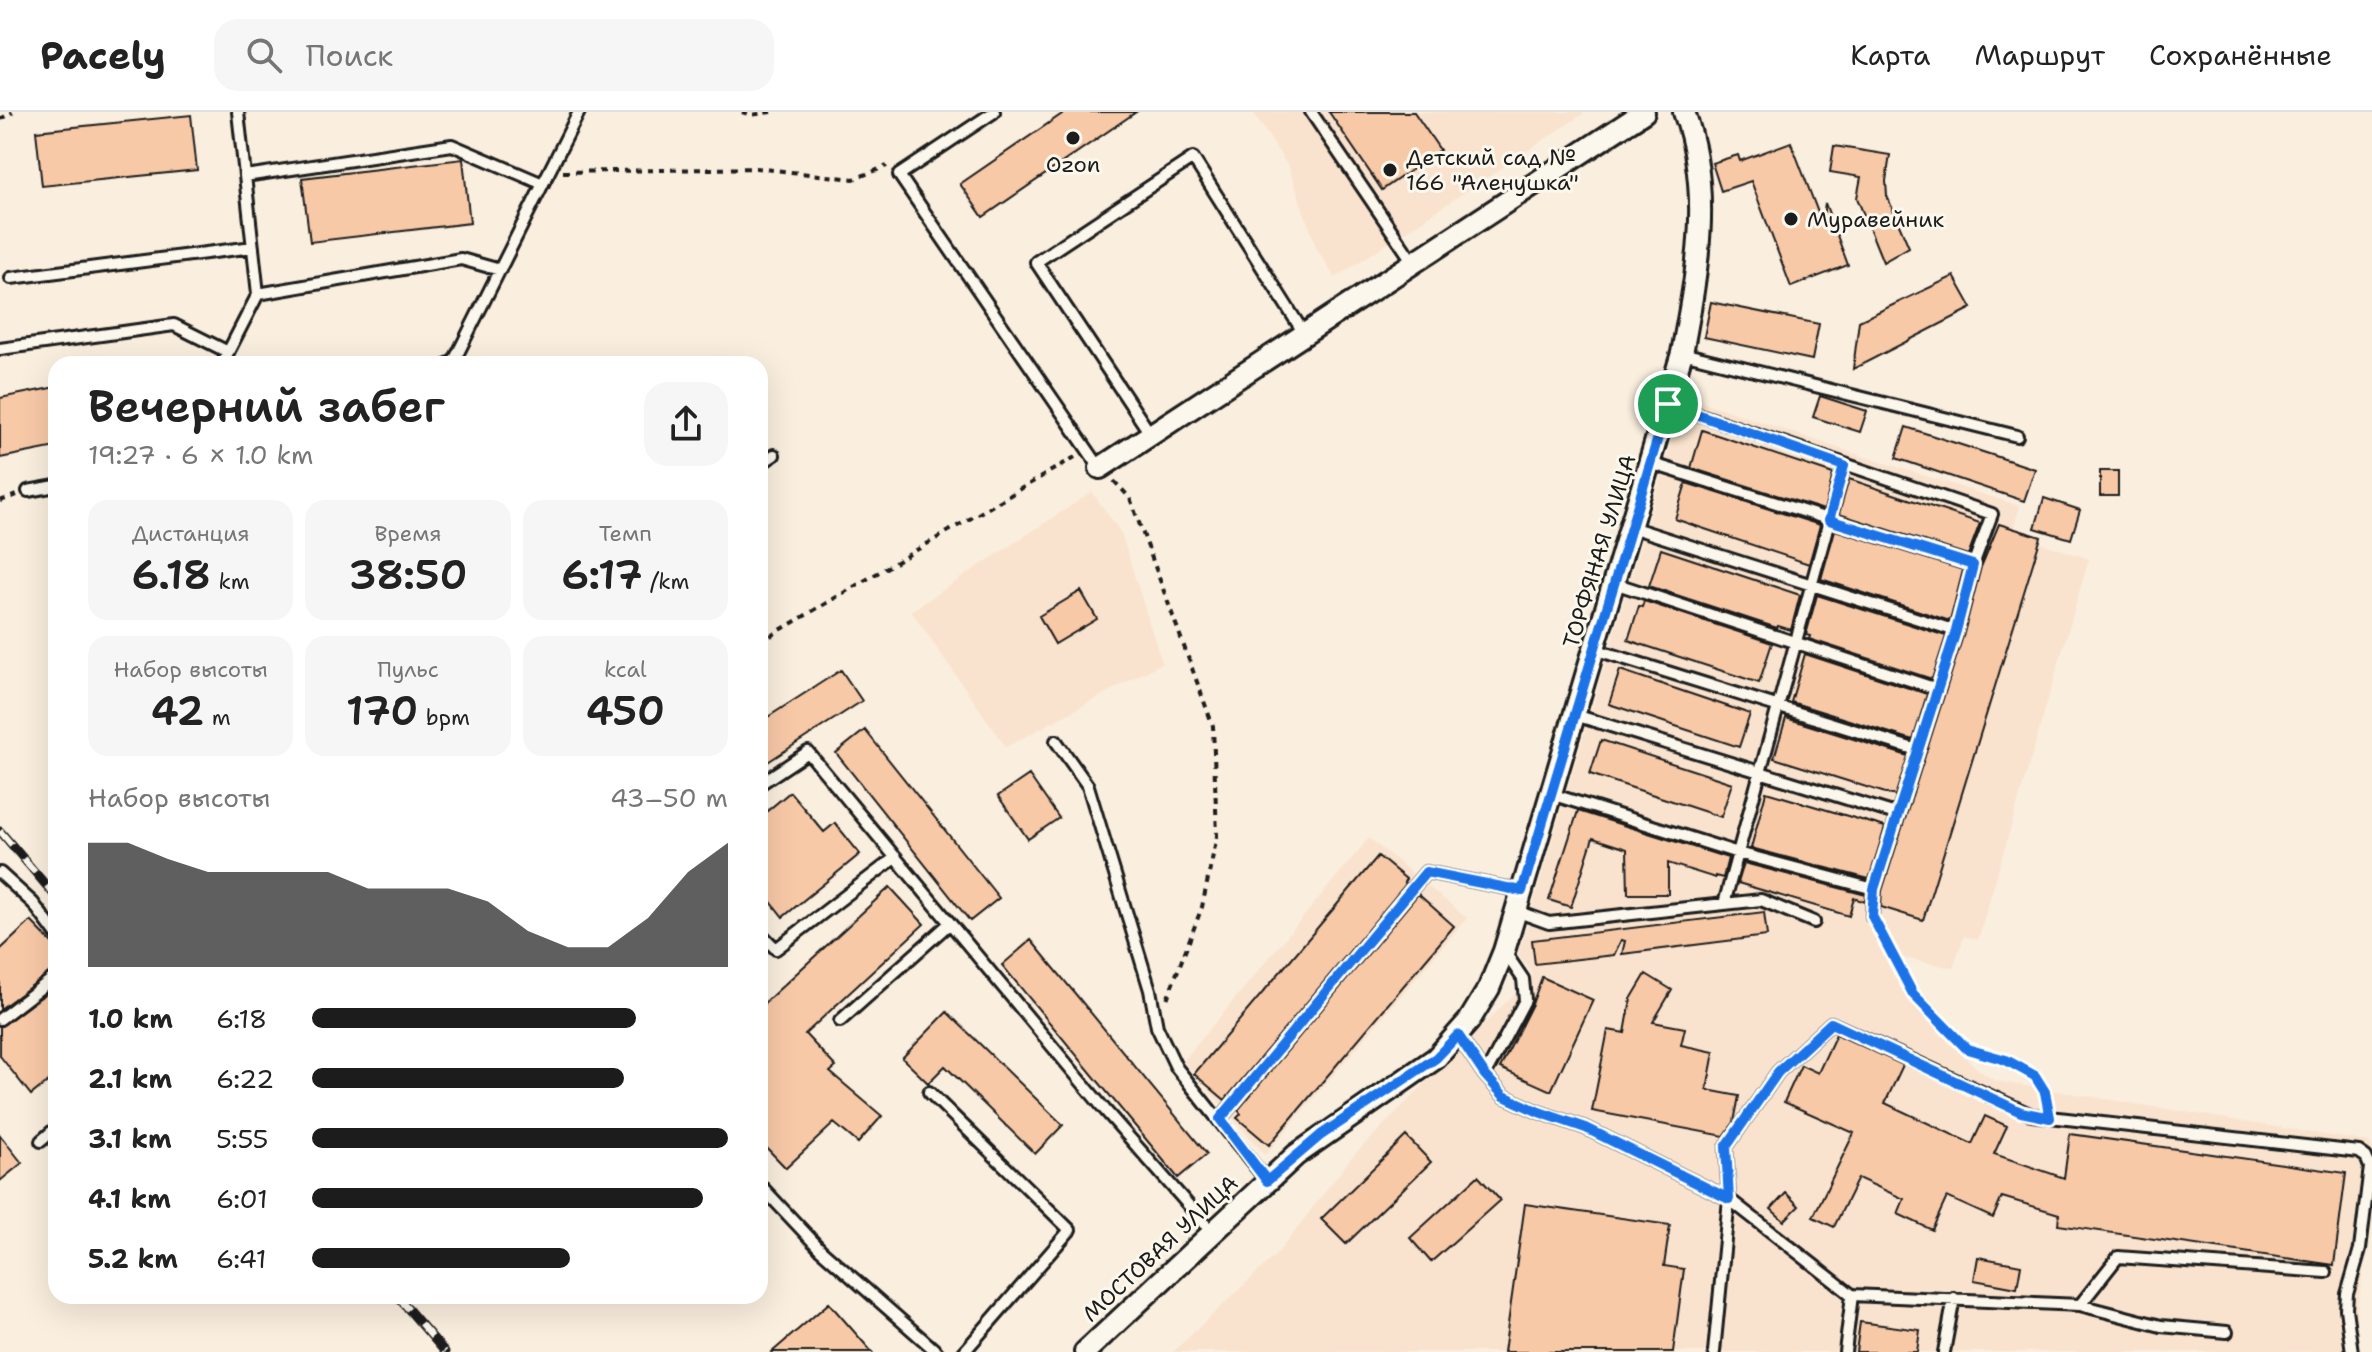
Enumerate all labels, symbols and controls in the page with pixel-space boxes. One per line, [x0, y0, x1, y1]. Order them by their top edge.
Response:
search box [214, 19, 774, 91]
text: Pacely [40, 30, 166, 81]
icon: search [242, 33, 286, 77]
text: Поиск [306, 35, 393, 76]
text: Карта [1850, 36, 1930, 74]
text: Маршрут [1974, 36, 2105, 74]
text: Сохранённые [2149, 36, 2332, 74]
marker: Ozon [1064, 129, 1082, 147]
place label: Детский сад № 166 "Аленушка" [1406, 143, 1579, 197]
place label: Ozon [1046, 150, 1100, 179]
marker: Детский сад № 166 "Аленушка" [1381, 161, 1399, 179]
place label: Муравейник [1807, 205, 1945, 234]
marker: Муравейник [1782, 210, 1800, 228]
pin [1634, 370, 1702, 438]
text: Вечерний забег [88, 377, 445, 436]
button: share [644, 382, 728, 466]
icon: arrive [1646, 382, 1690, 426]
text: 19:27 · 6 × 1.0 km [88, 437, 313, 472]
street label: ТОРФЯНАЯ УЛИЦА [1556, 451, 1643, 651]
text: Дистанция [132, 519, 250, 548]
text: Время [374, 519, 442, 548]
text: Темп [599, 519, 652, 548]
text: 6.18 [132, 548, 211, 602]
text: 38:50 [349, 548, 467, 602]
text: 6:17 [561, 548, 643, 602]
text: km [211, 567, 250, 596]
text: /km [643, 567, 689, 596]
text: Набор высоты [113, 655, 268, 684]
text: Пульс [377, 655, 439, 684]
text: kcal [604, 655, 647, 684]
text: 42 [151, 684, 204, 738]
text: 170 [346, 684, 418, 738]
text: 450 [586, 684, 665, 738]
text: m [204, 703, 231, 732]
text: bpm [418, 703, 470, 732]
text: Набор высоты [88, 780, 270, 815]
text: 43–50 m [610, 780, 728, 815]
text: 1.0 km [88, 1001, 173, 1036]
text: 6:18 [216, 1001, 267, 1036]
text: 2.1 km [88, 1061, 172, 1096]
text: 6:22 [216, 1061, 274, 1096]
text: 3.1 km [88, 1121, 172, 1156]
text: 5:55 [216, 1121, 269, 1156]
street label: МОСТОВАЯ УЛИЦА [1076, 1169, 1244, 1328]
text: 4.1 km [88, 1181, 171, 1216]
text: 6:01 [216, 1181, 268, 1216]
text: 5.2 km [88, 1241, 178, 1276]
text: 6:41 [216, 1241, 267, 1276]

